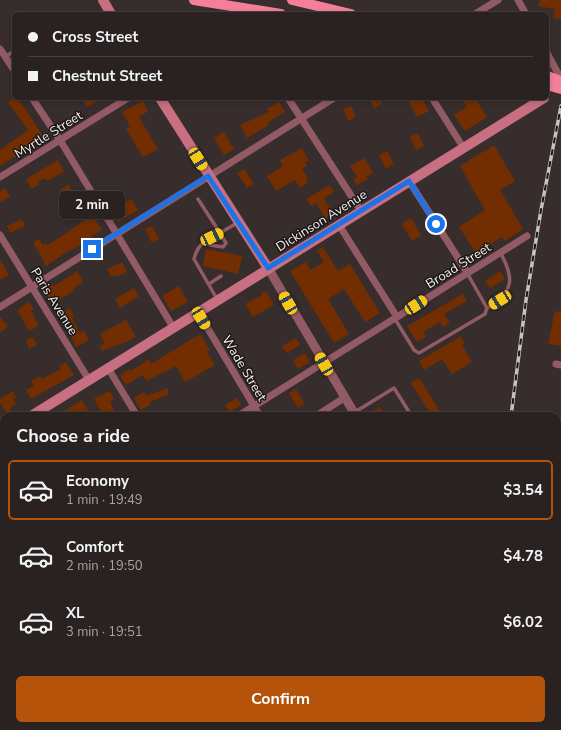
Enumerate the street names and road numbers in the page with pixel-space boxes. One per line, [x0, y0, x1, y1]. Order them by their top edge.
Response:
street label: Myrtle Street [11, 107, 86, 163]
street label: Dickinson Avenue [273, 186, 370, 256]
street label: Broad Street [422, 238, 495, 293]
street label: Paris Avenue [26, 264, 82, 339]
street label: Wade Street [217, 332, 271, 405]

